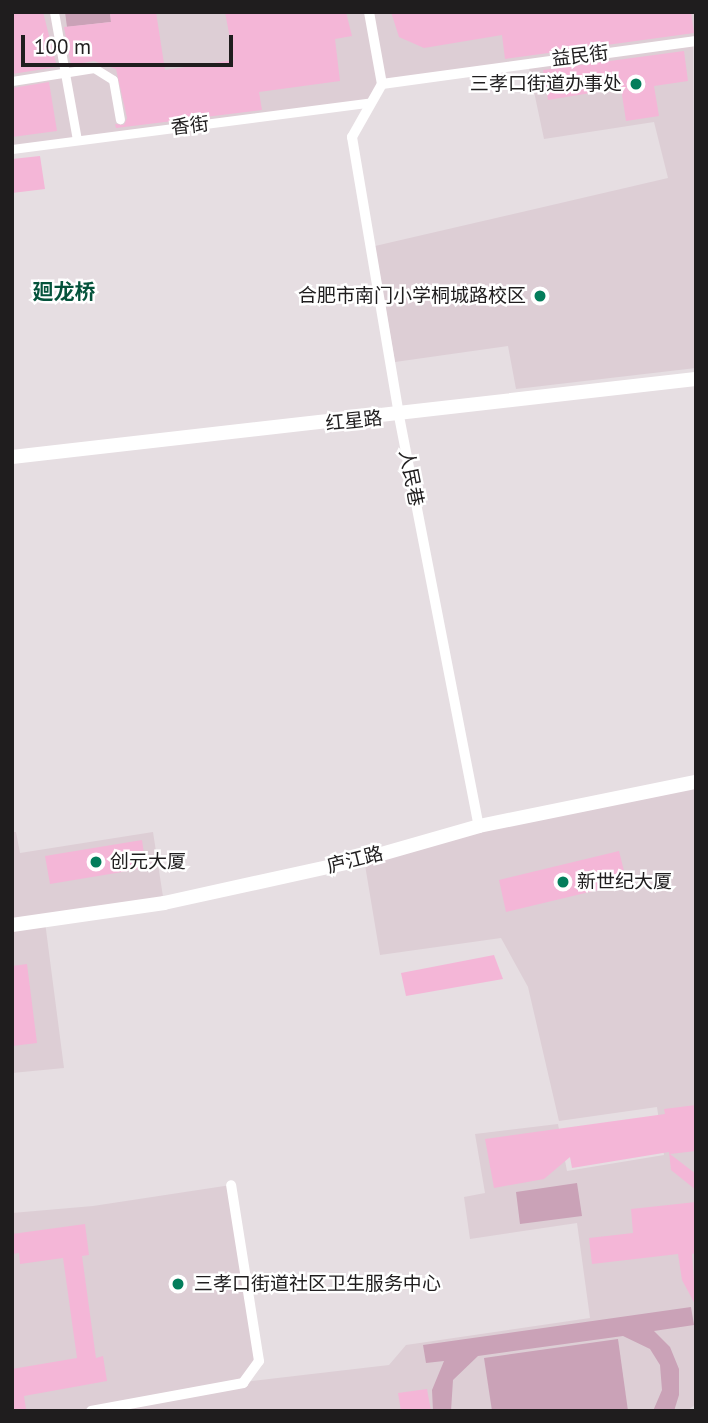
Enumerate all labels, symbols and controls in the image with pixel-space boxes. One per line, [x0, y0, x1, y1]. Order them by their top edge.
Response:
scale bar [24, 21, 236, 65]
text: 100 m [34, 33, 91, 60]
street label: 益民街 [550, 41, 610, 71]
place label: 三孝口街道办事处 [470, 73, 622, 95]
marker: 三孝口街道办事处 [628, 76, 644, 92]
street label: 香街 [170, 112, 210, 140]
district label: 廻龙桥 [33, 279, 95, 305]
place label: 合肥市南门小学桐城路校区 [298, 285, 526, 307]
marker: 合肥市南门小学桐城路校区 [532, 288, 548, 304]
street label: 红星路 [324, 407, 384, 435]
street label: 人民巷 [394, 448, 428, 508]
street label: 庐江路 [325, 842, 385, 878]
place label: 创元大厦 [110, 851, 186, 873]
marker: 创元大厦 [88, 854, 104, 870]
place label: 新世纪大厦 [577, 871, 672, 893]
marker: 新世纪大厦 [555, 874, 571, 890]
place label: 三孝口街道社区卫生服务中心 [194, 1273, 441, 1295]
marker: 三孝口街道社区卫生服务中心 [168, 1274, 188, 1294]

